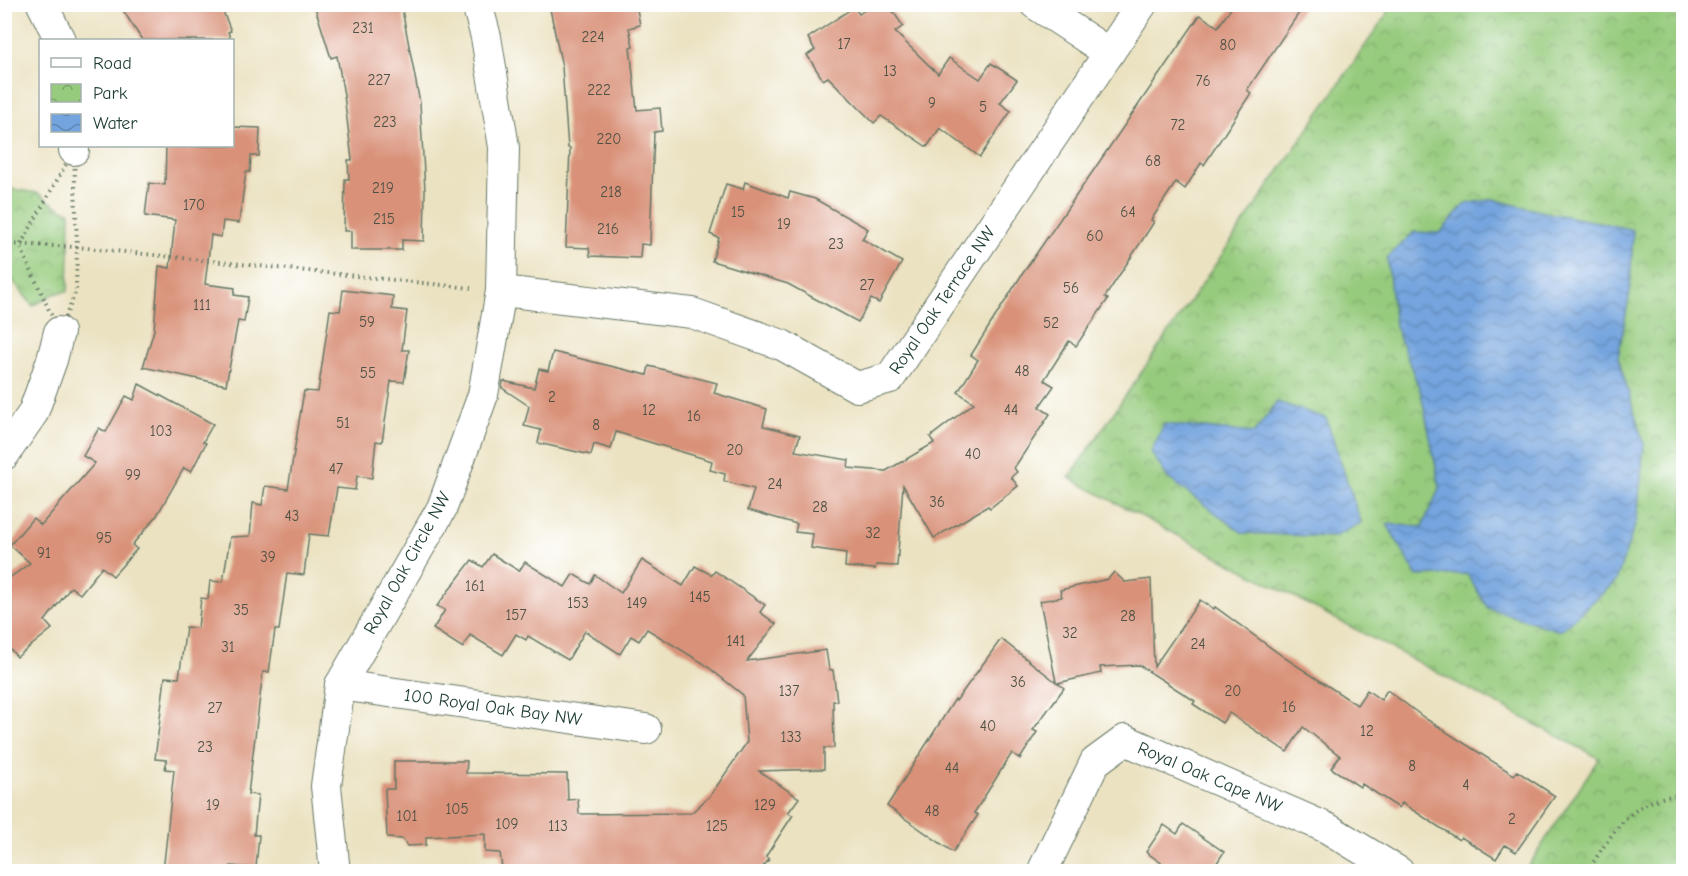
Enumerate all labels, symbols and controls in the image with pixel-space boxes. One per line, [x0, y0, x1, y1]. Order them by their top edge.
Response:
house number: 231 [352, 19, 374, 37]
house number: 224 [582, 28, 604, 46]
house number: 17 [837, 35, 851, 53]
house number: 80 [1220, 36, 1236, 54]
legend [39, 39, 234, 147]
text: Road [93, 53, 132, 74]
house number: 13 [883, 62, 897, 80]
house number: 227 [368, 71, 390, 89]
house number: 76 [1195, 72, 1211, 90]
house number: 222 [587, 81, 611, 99]
text: Park [93, 83, 128, 104]
house number: 9 [928, 94, 936, 112]
house number: 5 [979, 98, 987, 116]
text: Water [93, 113, 138, 134]
house number: 223 [373, 113, 397, 131]
house number: 72 [1171, 116, 1185, 134]
house number: 220 [597, 130, 621, 148]
house number: 68 [1145, 152, 1161, 170]
house number: 219 [372, 179, 394, 197]
house number: 218 [600, 183, 622, 201]
house number: 170 [183, 196, 205, 214]
house number: 15 [731, 203, 745, 221]
house number: 64 [1120, 203, 1136, 221]
house number: 215 [373, 210, 395, 228]
house number: 19 [777, 215, 791, 233]
house number: 216 [597, 220, 619, 238]
street label: Royal Oak Terrace NW [885, 222, 1000, 378]
house number: 60 [1086, 227, 1104, 245]
house number: 23 [828, 235, 844, 253]
house number: 27 [860, 276, 874, 294]
house number: 56 [1063, 279, 1079, 297]
house number: 111 [193, 296, 211, 314]
house number: 59 [359, 313, 375, 331]
house number: 52 [1043, 314, 1059, 332]
house number: 48 [1015, 362, 1030, 380]
house number: 55 [360, 364, 376, 382]
house number: 2 [548, 388, 556, 406]
house number: 12 [642, 401, 656, 419]
house number: 44 [1004, 401, 1018, 419]
house number: 16 [687, 407, 701, 425]
house number: 51 [336, 414, 350, 432]
house number: 8 [592, 416, 600, 434]
house number: 103 [150, 422, 172, 440]
house number: 20 [727, 441, 743, 459]
house number: 40 [965, 445, 981, 463]
house number: 47 [329, 460, 343, 478]
house number: 99 [125, 466, 141, 484]
house number: 24 [767, 475, 783, 493]
street label: Royal Oak Circle NW [360, 488, 455, 638]
house number: 36 [929, 493, 945, 511]
house number: 28 [812, 498, 828, 516]
house number: 43 [285, 507, 299, 525]
house number: 32 [865, 524, 881, 542]
house number: 95 [96, 529, 112, 547]
house number: 91 [37, 544, 51, 562]
house number: 39 [260, 548, 276, 566]
house number: 161 [465, 577, 485, 595]
house number: 145 [689, 588, 711, 606]
house number: 153 [567, 594, 589, 612]
house number: 149 [626, 594, 648, 612]
house number: 35 [233, 601, 249, 619]
house number: 157 [505, 606, 527, 624]
house number: 28 [1120, 607, 1136, 625]
house number: 32 [1062, 624, 1078, 642]
house number: 141 [726, 632, 746, 650]
house number: 24 [1190, 635, 1206, 653]
house number: 31 [221, 638, 235, 656]
house number: 36 [1010, 673, 1026, 691]
house number: 137 [779, 682, 799, 700]
house number: 20 [1225, 682, 1241, 700]
street label: 100 Royal Oak Bay NW [403, 685, 584, 730]
house number: 16 [1282, 698, 1296, 716]
house number: 27 [208, 699, 222, 717]
house number: 40 [980, 717, 996, 735]
house number: 12 [1360, 722, 1374, 740]
house number: 133 [780, 728, 802, 746]
house number: 23 [197, 738, 213, 756]
street label: Royal Oak Cape NW [1134, 738, 1286, 818]
house number: 8 [1408, 757, 1416, 775]
house number: 44 [945, 759, 959, 777]
house number: 4 [1462, 776, 1470, 794]
house number: 19 [206, 796, 220, 814]
house number: 129 [754, 796, 776, 814]
house number: 105 [445, 800, 469, 818]
house number: 48 [925, 802, 940, 820]
house number: 101 [396, 807, 418, 825]
house number: 2 [1508, 810, 1516, 828]
house number: 109 [495, 815, 519, 833]
house number: 113 [548, 817, 568, 835]
house number: 125 [706, 817, 728, 835]

